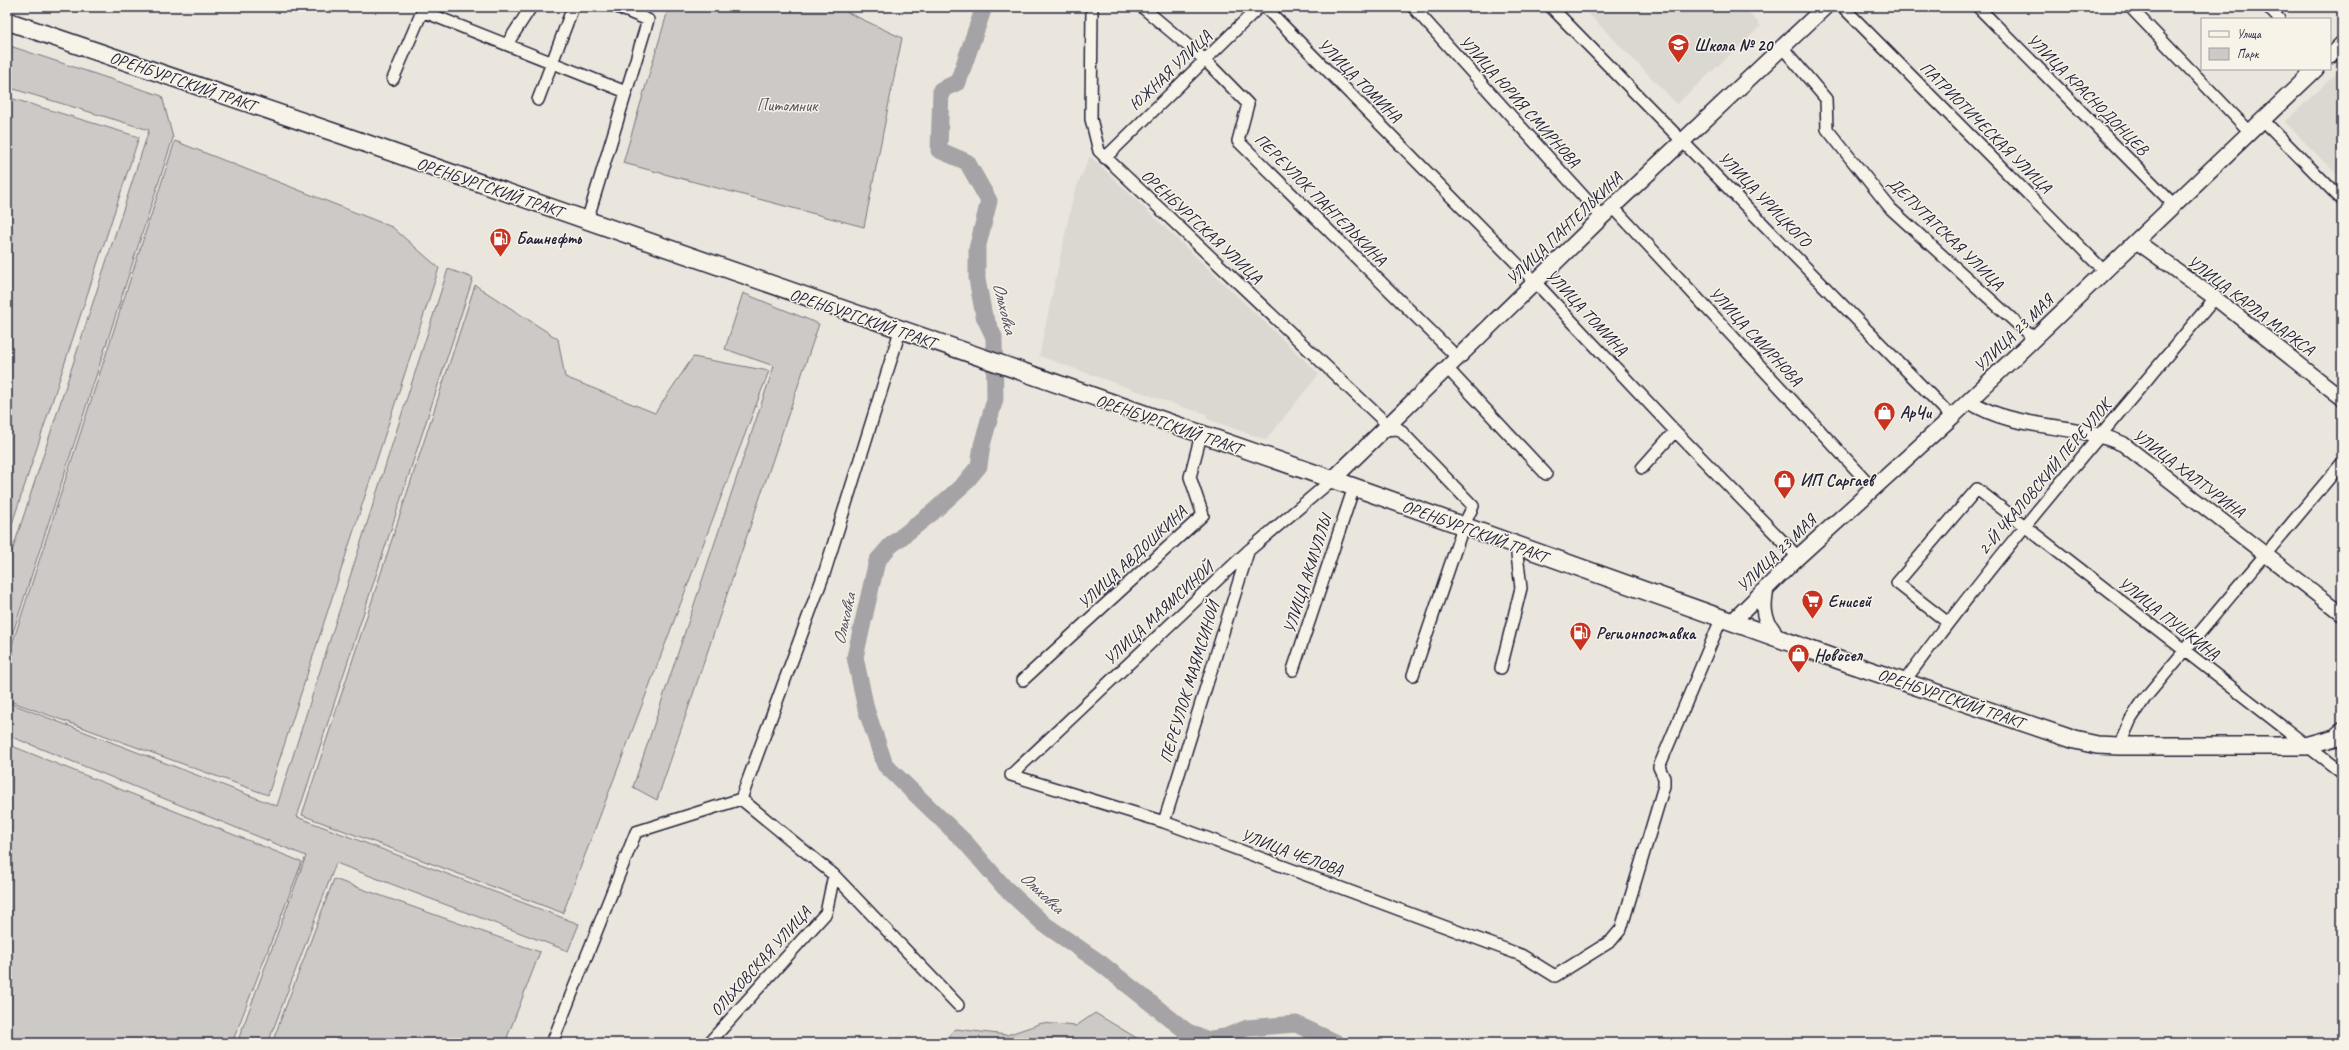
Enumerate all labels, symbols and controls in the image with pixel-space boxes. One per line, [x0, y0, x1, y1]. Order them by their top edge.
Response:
legend [2201, 18, 2331, 70]
street label: ЮЖНАЯ УЛИЦА [1125, 25, 1216, 115]
text: Улица [2237, 26, 2262, 42]
street label: УЛИЦА КРАСНОДОНЦЕВ [2023, 29, 2154, 160]
street label: УЛИЦА ЮРИЯ СМИРНОВА [1455, 31, 1585, 172]
school or university icon: Школа № 20 [1666, 32, 1692, 65]
street label: УЛИЦА ТОМИНА [1313, 34, 1406, 127]
place label: Школа № 20 [1694, 35, 1774, 56]
text: Парк [2237, 46, 2260, 62]
street label: ОРЕНБУРГСКИЙ ТРАКТ [107, 47, 262, 117]
street label: ПАТРИОТИЧЕСКАЯ УЛИЦА [1915, 57, 2057, 199]
park label: Питомник [757, 95, 819, 116]
street label: ПЕРЕУЛОК ПАНТЕЛЬКИНА [1250, 129, 1391, 270]
street label: УЛИЦА УРИЦКОГО [1714, 147, 1817, 253]
street label: ОРЕНБУРГСКИЙ ТРАКТ [414, 153, 569, 223]
street label: ОРЕНБУРГСКАЯ УЛИЦА [1137, 165, 1267, 288]
street label: УЛИЦА ПАНТЕЛЬКИНА [1502, 167, 1628, 289]
street label: ДЕПУТАТСКАЯ УЛИЦА [1883, 173, 2008, 295]
fuel station icon: Башнефть [488, 225, 514, 258]
place label: Башнефть [516, 228, 583, 249]
street label: УЛИЦА КАРЛА МАРКСА [2183, 251, 2320, 361]
street label: УЛИЦА ТОМИНА [1541, 265, 1632, 360]
water label: Ольховка [988, 280, 1022, 338]
street label: УЛИЦА СМИРНОВА [1704, 283, 1807, 390]
street label: ОРЕНБУРГСКИЙ ТРАКТ [787, 284, 942, 354]
street label: УЛИЦА 23 МАЯ [1969, 289, 2059, 376]
street label: ОРЕНБУРГСКИЙ ТРАКТ [1093, 390, 1248, 460]
street label: 2-Й ЧКАЛОВСКИЙ ПЕРЕУЛОК [1973, 393, 2118, 559]
shop icon: АрЧи [1871, 399, 1897, 432]
place label: АрЧи [1900, 402, 1933, 423]
street label: УЛИЦА ХАЛТУРИНА [2129, 425, 2250, 523]
shop icon: ИП Саргаев [1772, 467, 1798, 500]
place label: ИП Саргаев [1800, 470, 1877, 491]
street label: ОРЕНБУРГСКИЙ ТРАКТ [1399, 495, 1553, 569]
street label: УЛИЦА АВДОШКИНА [1073, 500, 1192, 613]
street label: УЛИЦА 23 МАЯ [1732, 509, 1822, 596]
street label: УЛИЦА АКМУЛЛЫ [1278, 510, 1337, 636]
street label: УЛИЦА МАЯМСИНОЙ [1099, 555, 1220, 669]
street label: УЛИЦА ПУШКИНА [2114, 572, 2224, 665]
supermarket icon: Енисей [1800, 588, 1826, 621]
water label: Ольховка [827, 590, 861, 647]
place label: Енисей [1828, 591, 1873, 612]
street label: ПЕРЕУЛОК МАЯМСИНОЙ [1155, 596, 1225, 765]
fuel station icon: Регионпоставка [1568, 620, 1594, 653]
place label: Регионпоставка [1596, 623, 1697, 644]
shop icon: Новосел [1786, 642, 1812, 675]
place label: Новосел [1814, 645, 1864, 666]
street label: ОРЕНБУРГСКИЙ ТРАКТ [1875, 664, 2030, 734]
street label: УЛИЦА ЧЕЛОВА [1238, 824, 1346, 881]
water label: Ольховка [1016, 866, 1070, 919]
street label: ОЛЬХОВСКАЯ УЛИЦА [706, 901, 816, 1020]

